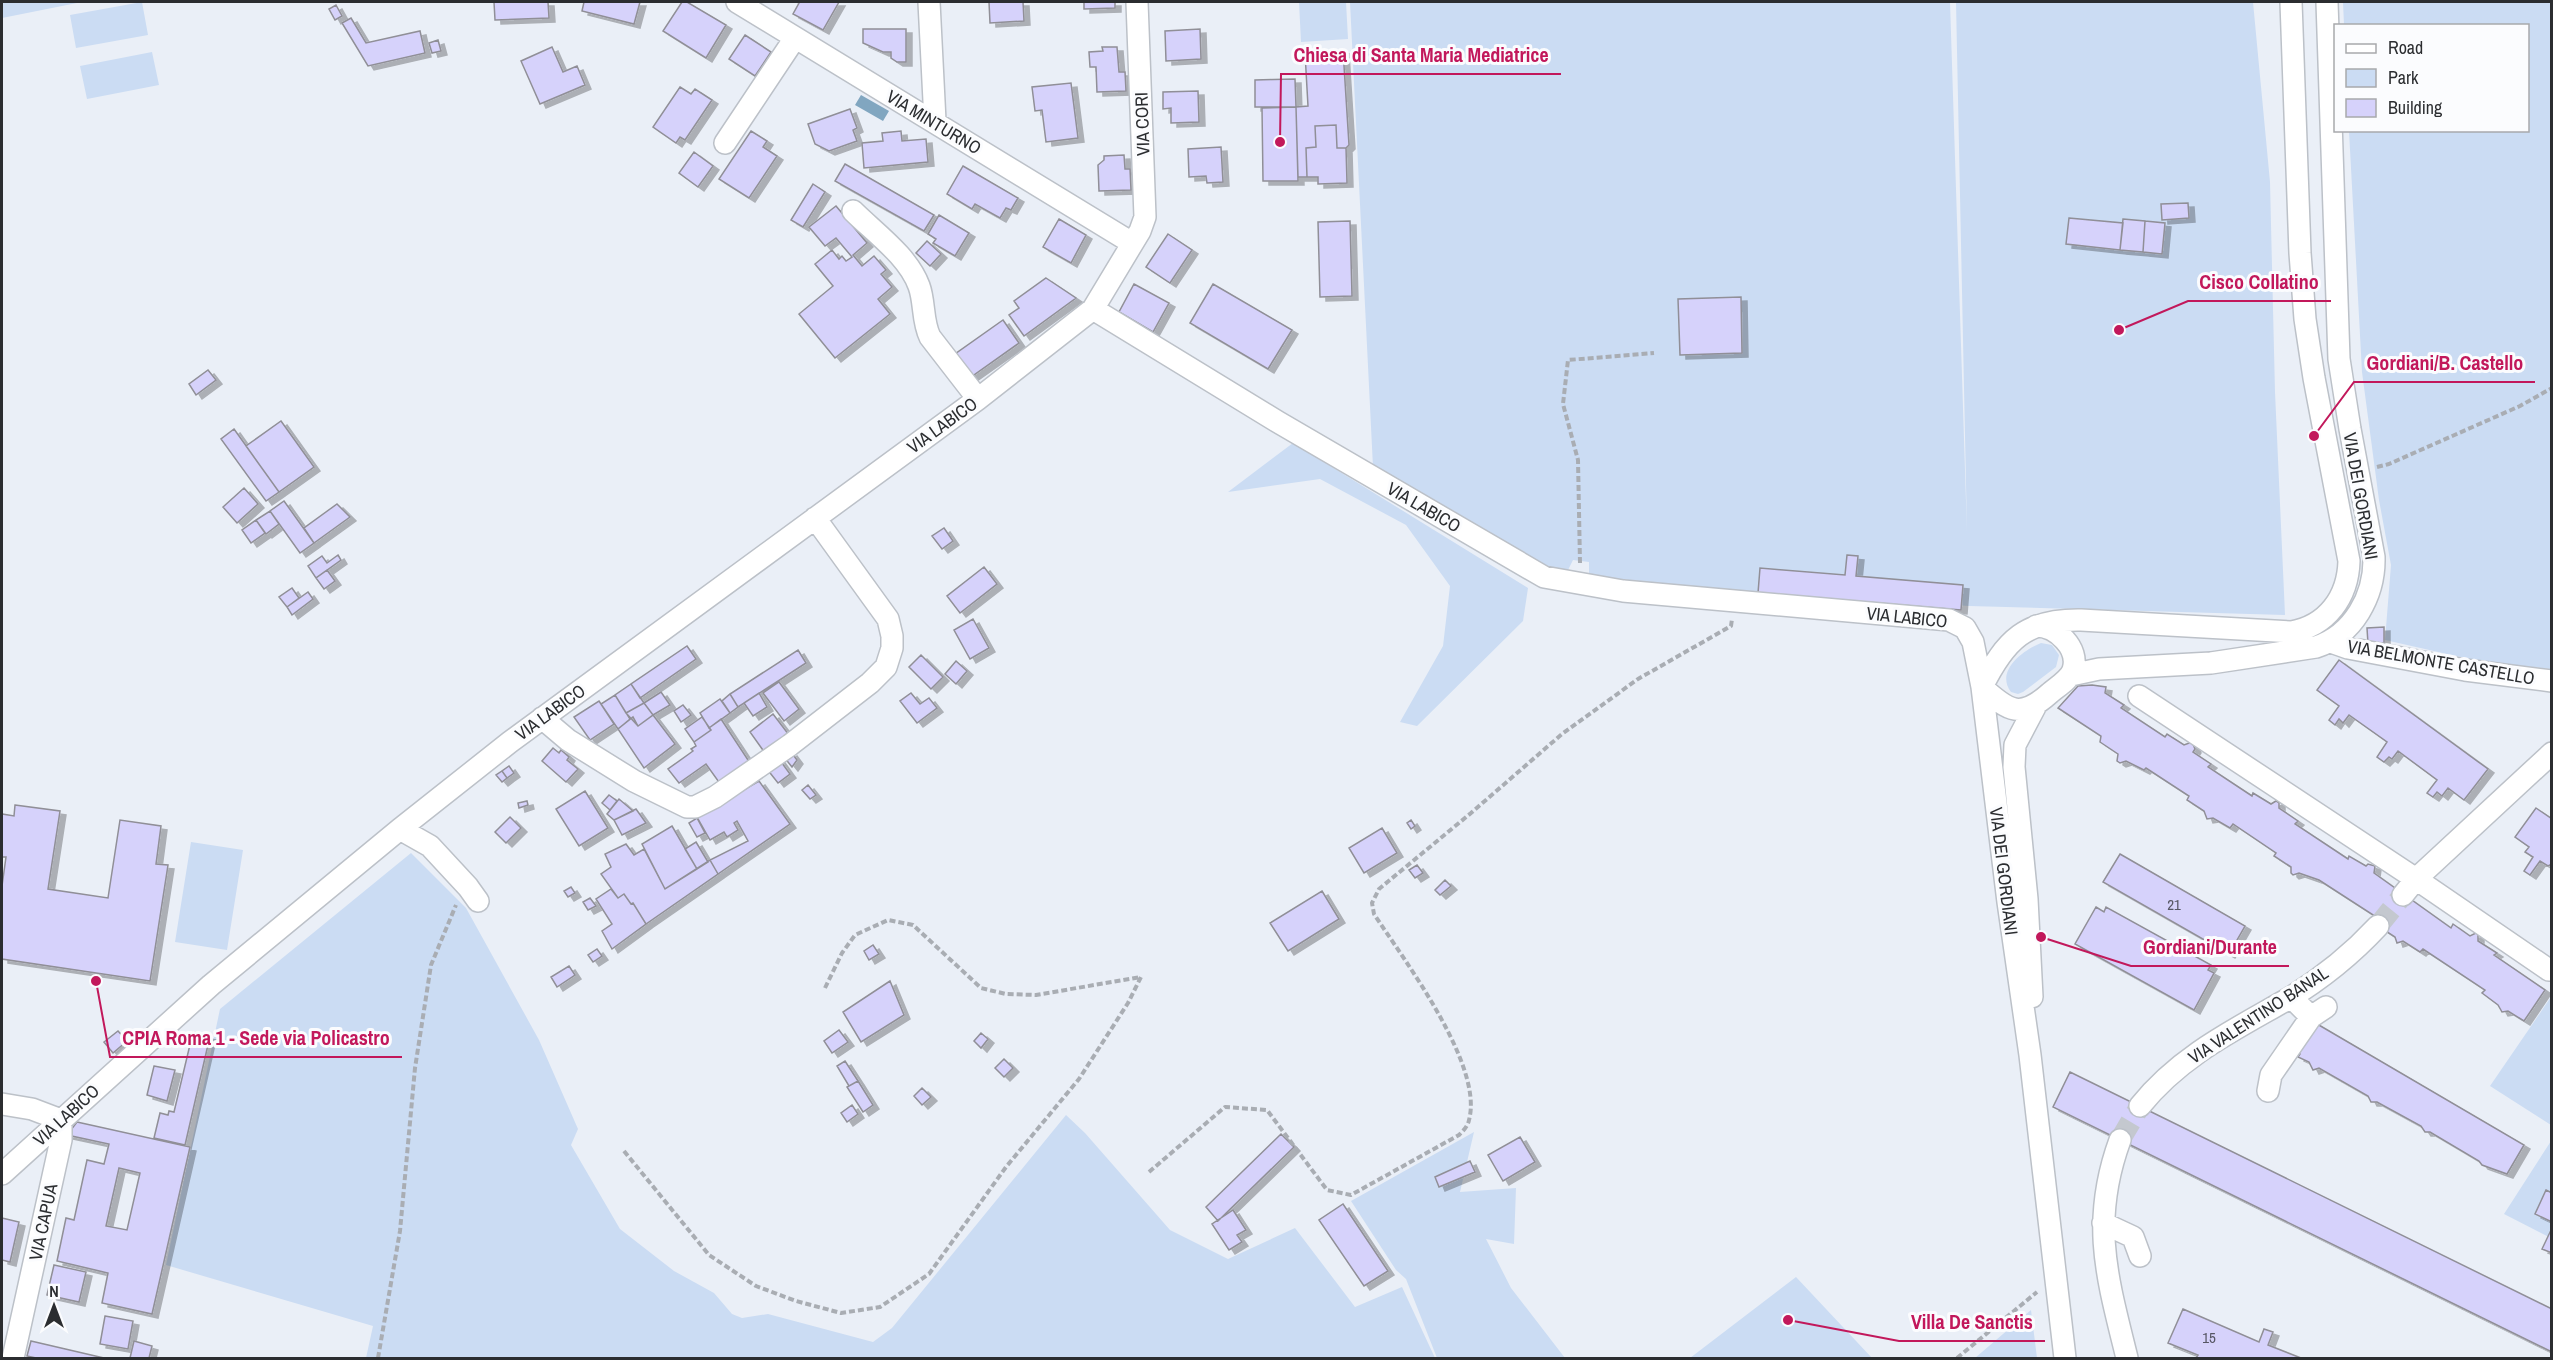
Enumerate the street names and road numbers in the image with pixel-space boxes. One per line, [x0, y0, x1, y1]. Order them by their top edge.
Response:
street label: VIA MINTURNO [882, 84, 986, 160]
street label: VIA CORI [1128, 92, 1156, 156]
street label: VIA LABICO [902, 391, 982, 459]
street label: VIA DEI GORDIANI [2338, 430, 2384, 562]
street label: VIA LABICO [1383, 476, 1465, 538]
street label: VIA LABICO [1865, 600, 1949, 634]
street label: VIA BELMONTE CASTELLO [2346, 633, 2536, 691]
street label: VIA LABICO [510, 678, 590, 746]
street label: VIA DEI GORDIANI [1984, 806, 2024, 936]
street label: VIA VALENTINO BANAL [2183, 960, 2333, 1070]
street label: VIA LABICO [27, 1079, 105, 1151]
street label: VIA CAPUA [23, 1181, 63, 1263]

